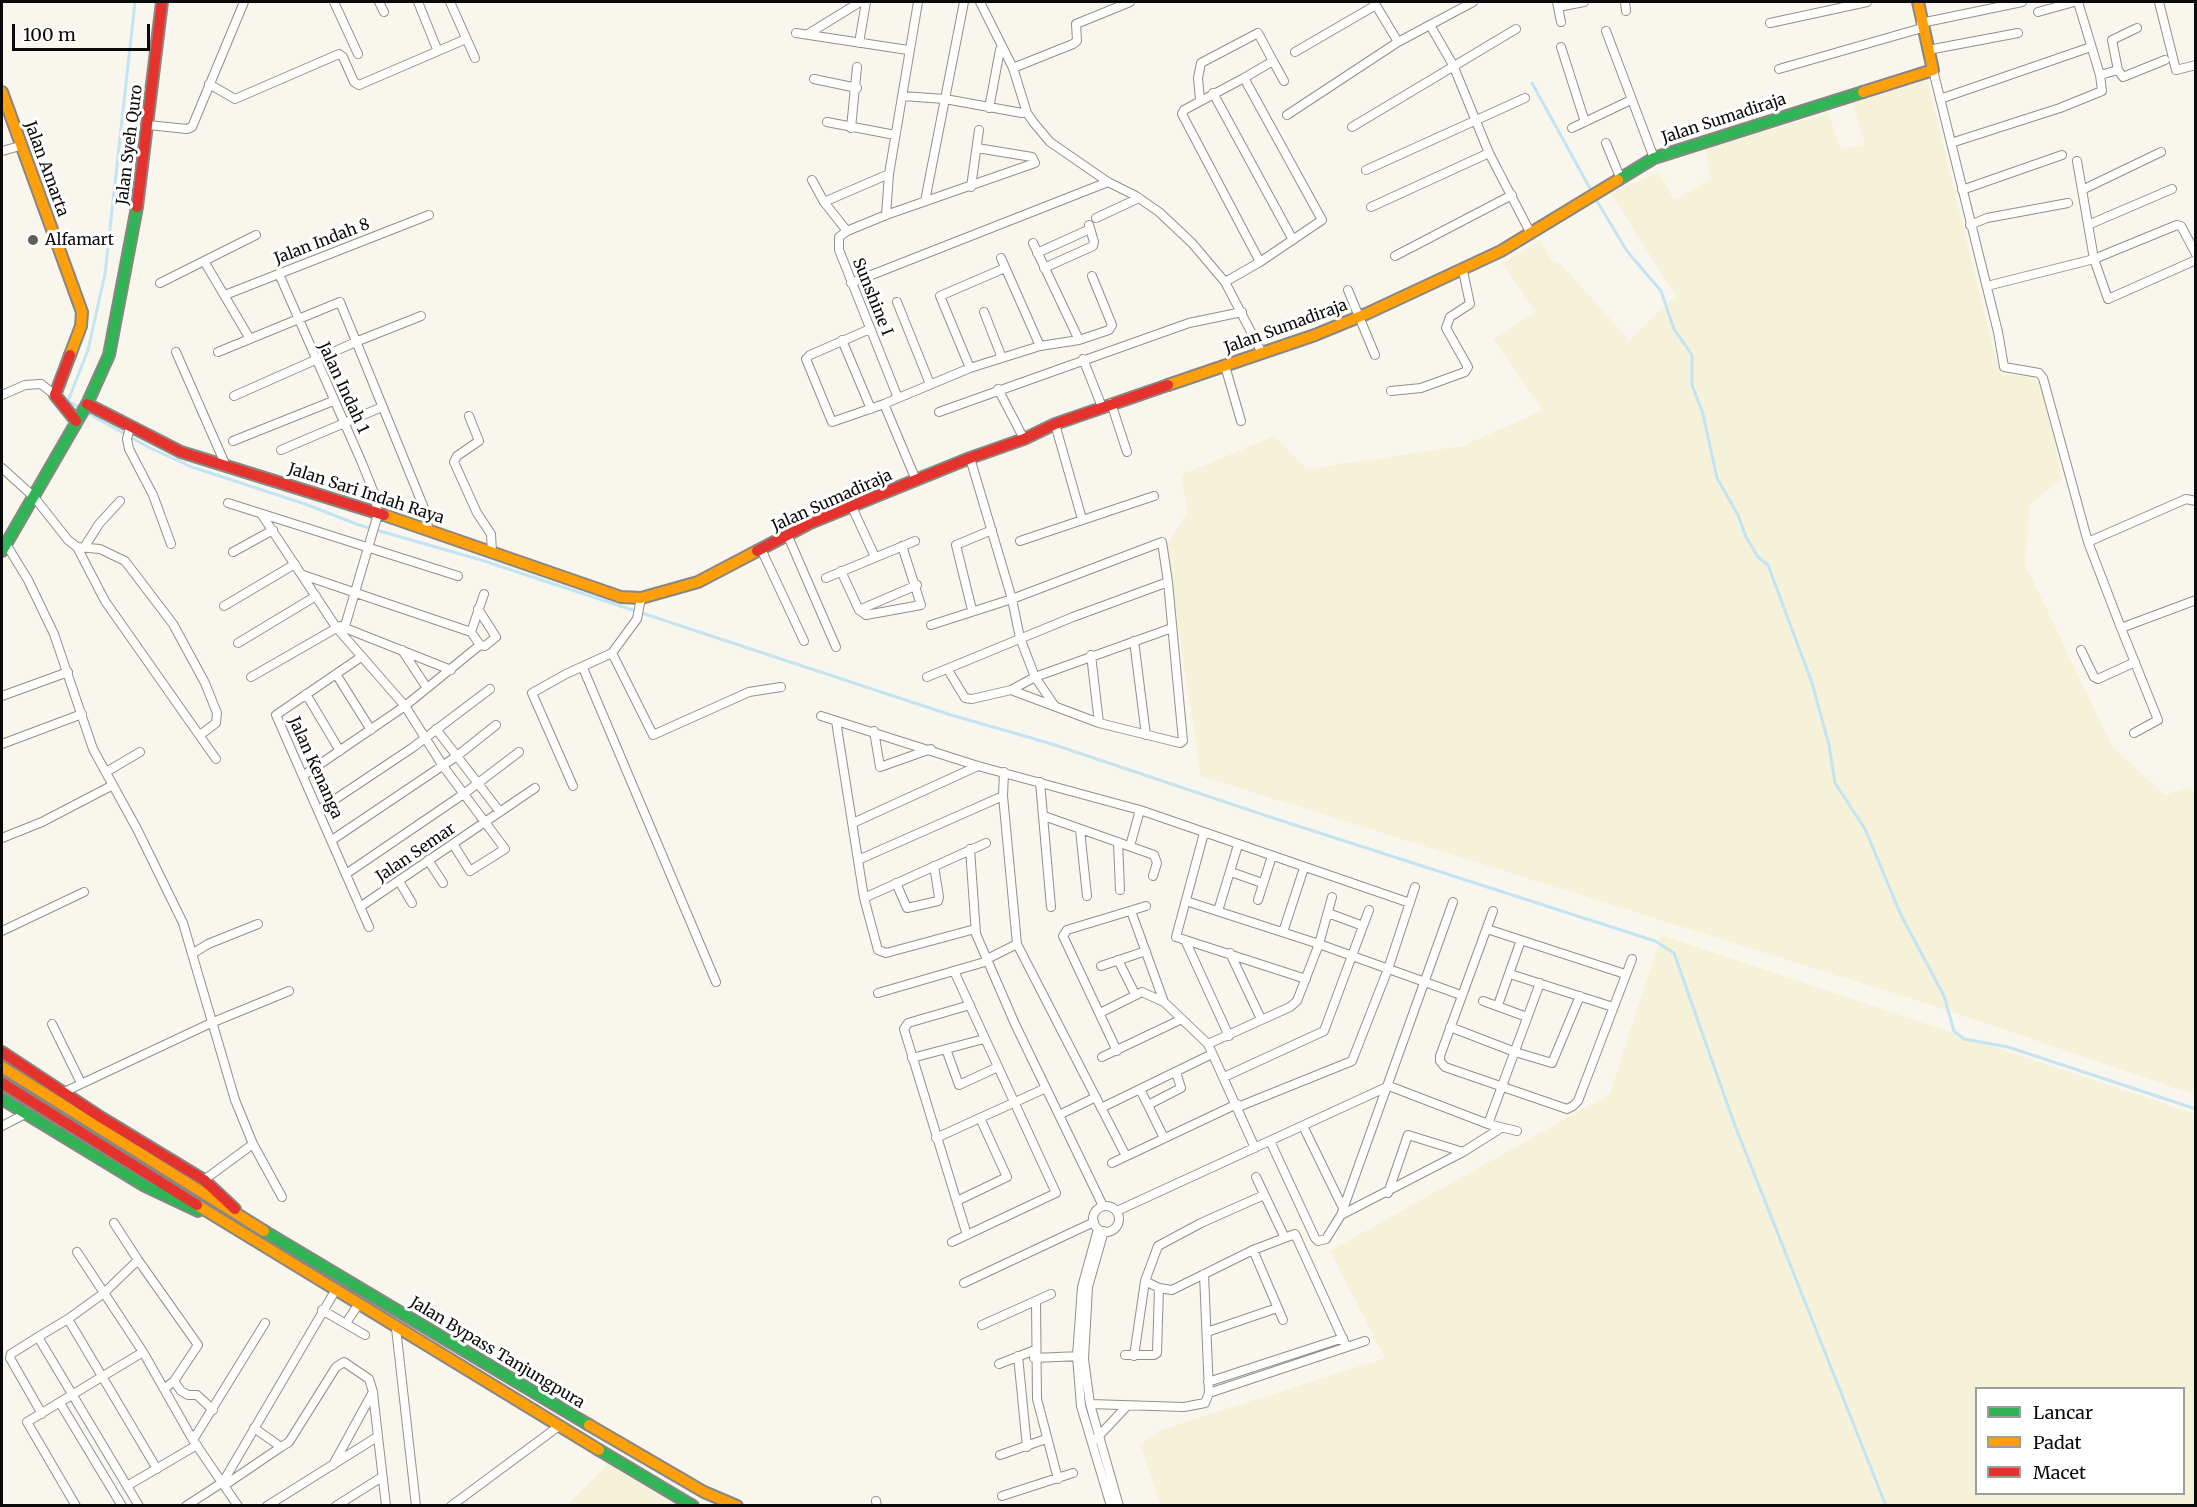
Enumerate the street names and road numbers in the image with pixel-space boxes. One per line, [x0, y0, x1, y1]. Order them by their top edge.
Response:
street label: Jalan Syeh Quro [113, 84, 147, 206]
street label: Jalan Sumadiraja [1659, 90, 1789, 148]
street label: Jalan Amarta [20, 119, 72, 219]
street label: Jalan Indah 8 [272, 215, 372, 269]
street label: Sunshine I [848, 255, 896, 339]
street label: Jalan Sumadiraja [1222, 296, 1350, 358]
street label: Jalan Indah 1 [314, 339, 372, 437]
street label: Jalan Sari Indah Raya [286, 460, 446, 528]
street label: Jalan Sumadiraja [769, 466, 895, 536]
street label: Jalan Kenanga [284, 714, 346, 822]
street label: Jalan Semar [373, 819, 459, 887]
street label: Jalan Bypass Tanjungpura [406, 1293, 588, 1413]

